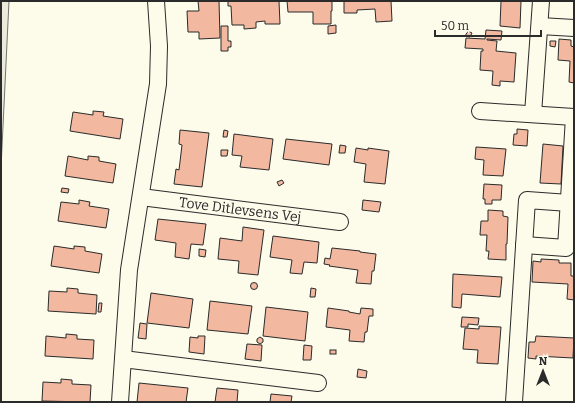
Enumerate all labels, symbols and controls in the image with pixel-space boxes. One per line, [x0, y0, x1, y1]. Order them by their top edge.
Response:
scale bar [435, 12, 541, 38]
text: 50 m [441, 19, 470, 33]
street label: Tove Ditlevsens Vej [178, 194, 302, 226]
north arrow [523, 351, 563, 391]
text: N [539, 355, 548, 368]

